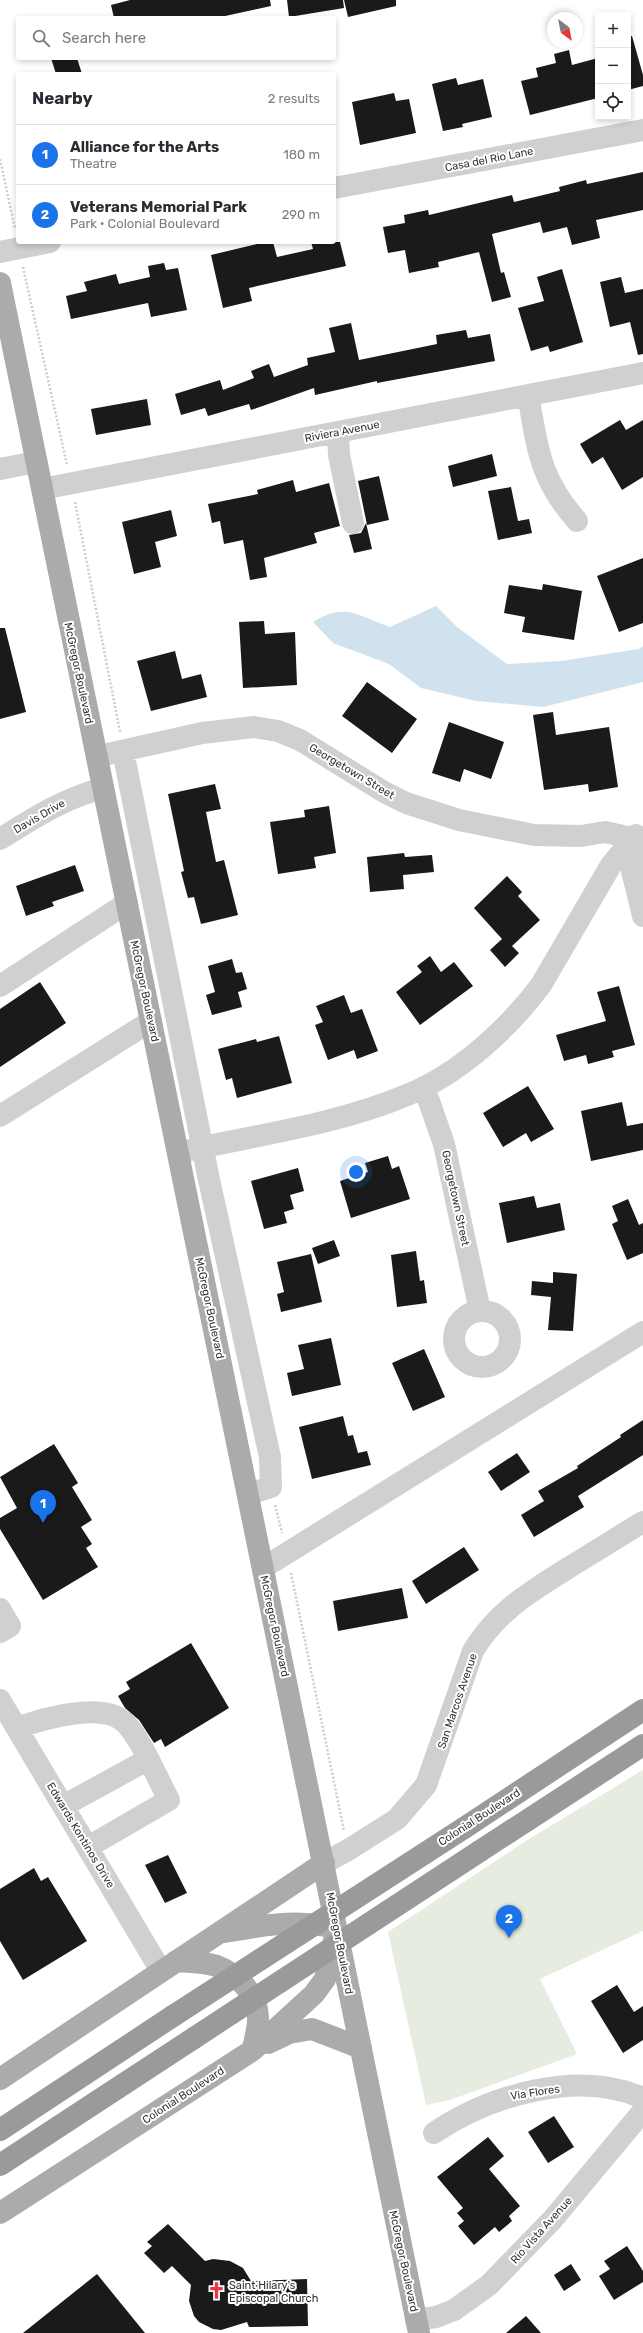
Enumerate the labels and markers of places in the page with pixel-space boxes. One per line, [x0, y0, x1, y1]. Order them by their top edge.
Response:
pin: 1 [30, 1490, 56, 1523]
pin: 2 [496, 1905, 522, 1938]
place label: Saint Hilary's Episcopal Church [229, 2279, 318, 2305]
church icon: Saint Hilary's Episcopal Church [206, 2281, 226, 2301]

